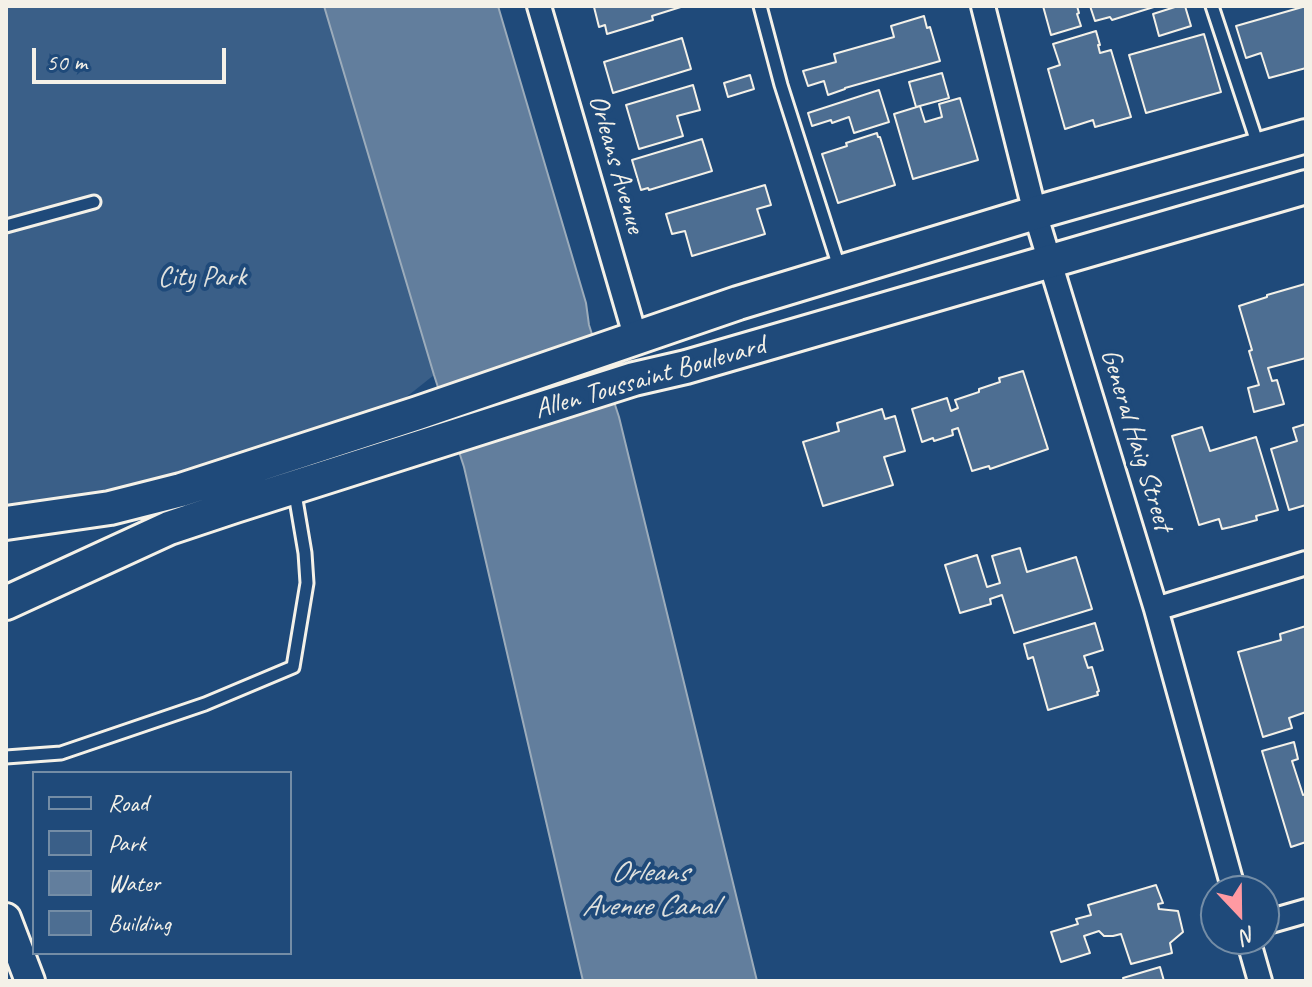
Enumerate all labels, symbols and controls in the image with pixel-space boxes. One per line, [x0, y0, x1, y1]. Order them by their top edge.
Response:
scale bar [36, 32, 230, 82]
text: 50 m [46, 47, 87, 77]
street label: Orleans Avenue [580, 91, 652, 237]
park label: City Park [158, 261, 246, 295]
street label: Allen Toussaint Boulevard [531, 329, 769, 427]
street label: General Haig Street [1092, 345, 1180, 535]
legend [32, 771, 292, 955]
text: Road [108, 788, 148, 818]
text: Park [108, 828, 146, 858]
water label: Orleans Avenue Canal [582, 855, 716, 926]
text: Water [108, 868, 160, 898]
north arrow [1200, 875, 1280, 955]
text: Building [108, 908, 171, 938]
text: N [1237, 920, 1260, 951]

